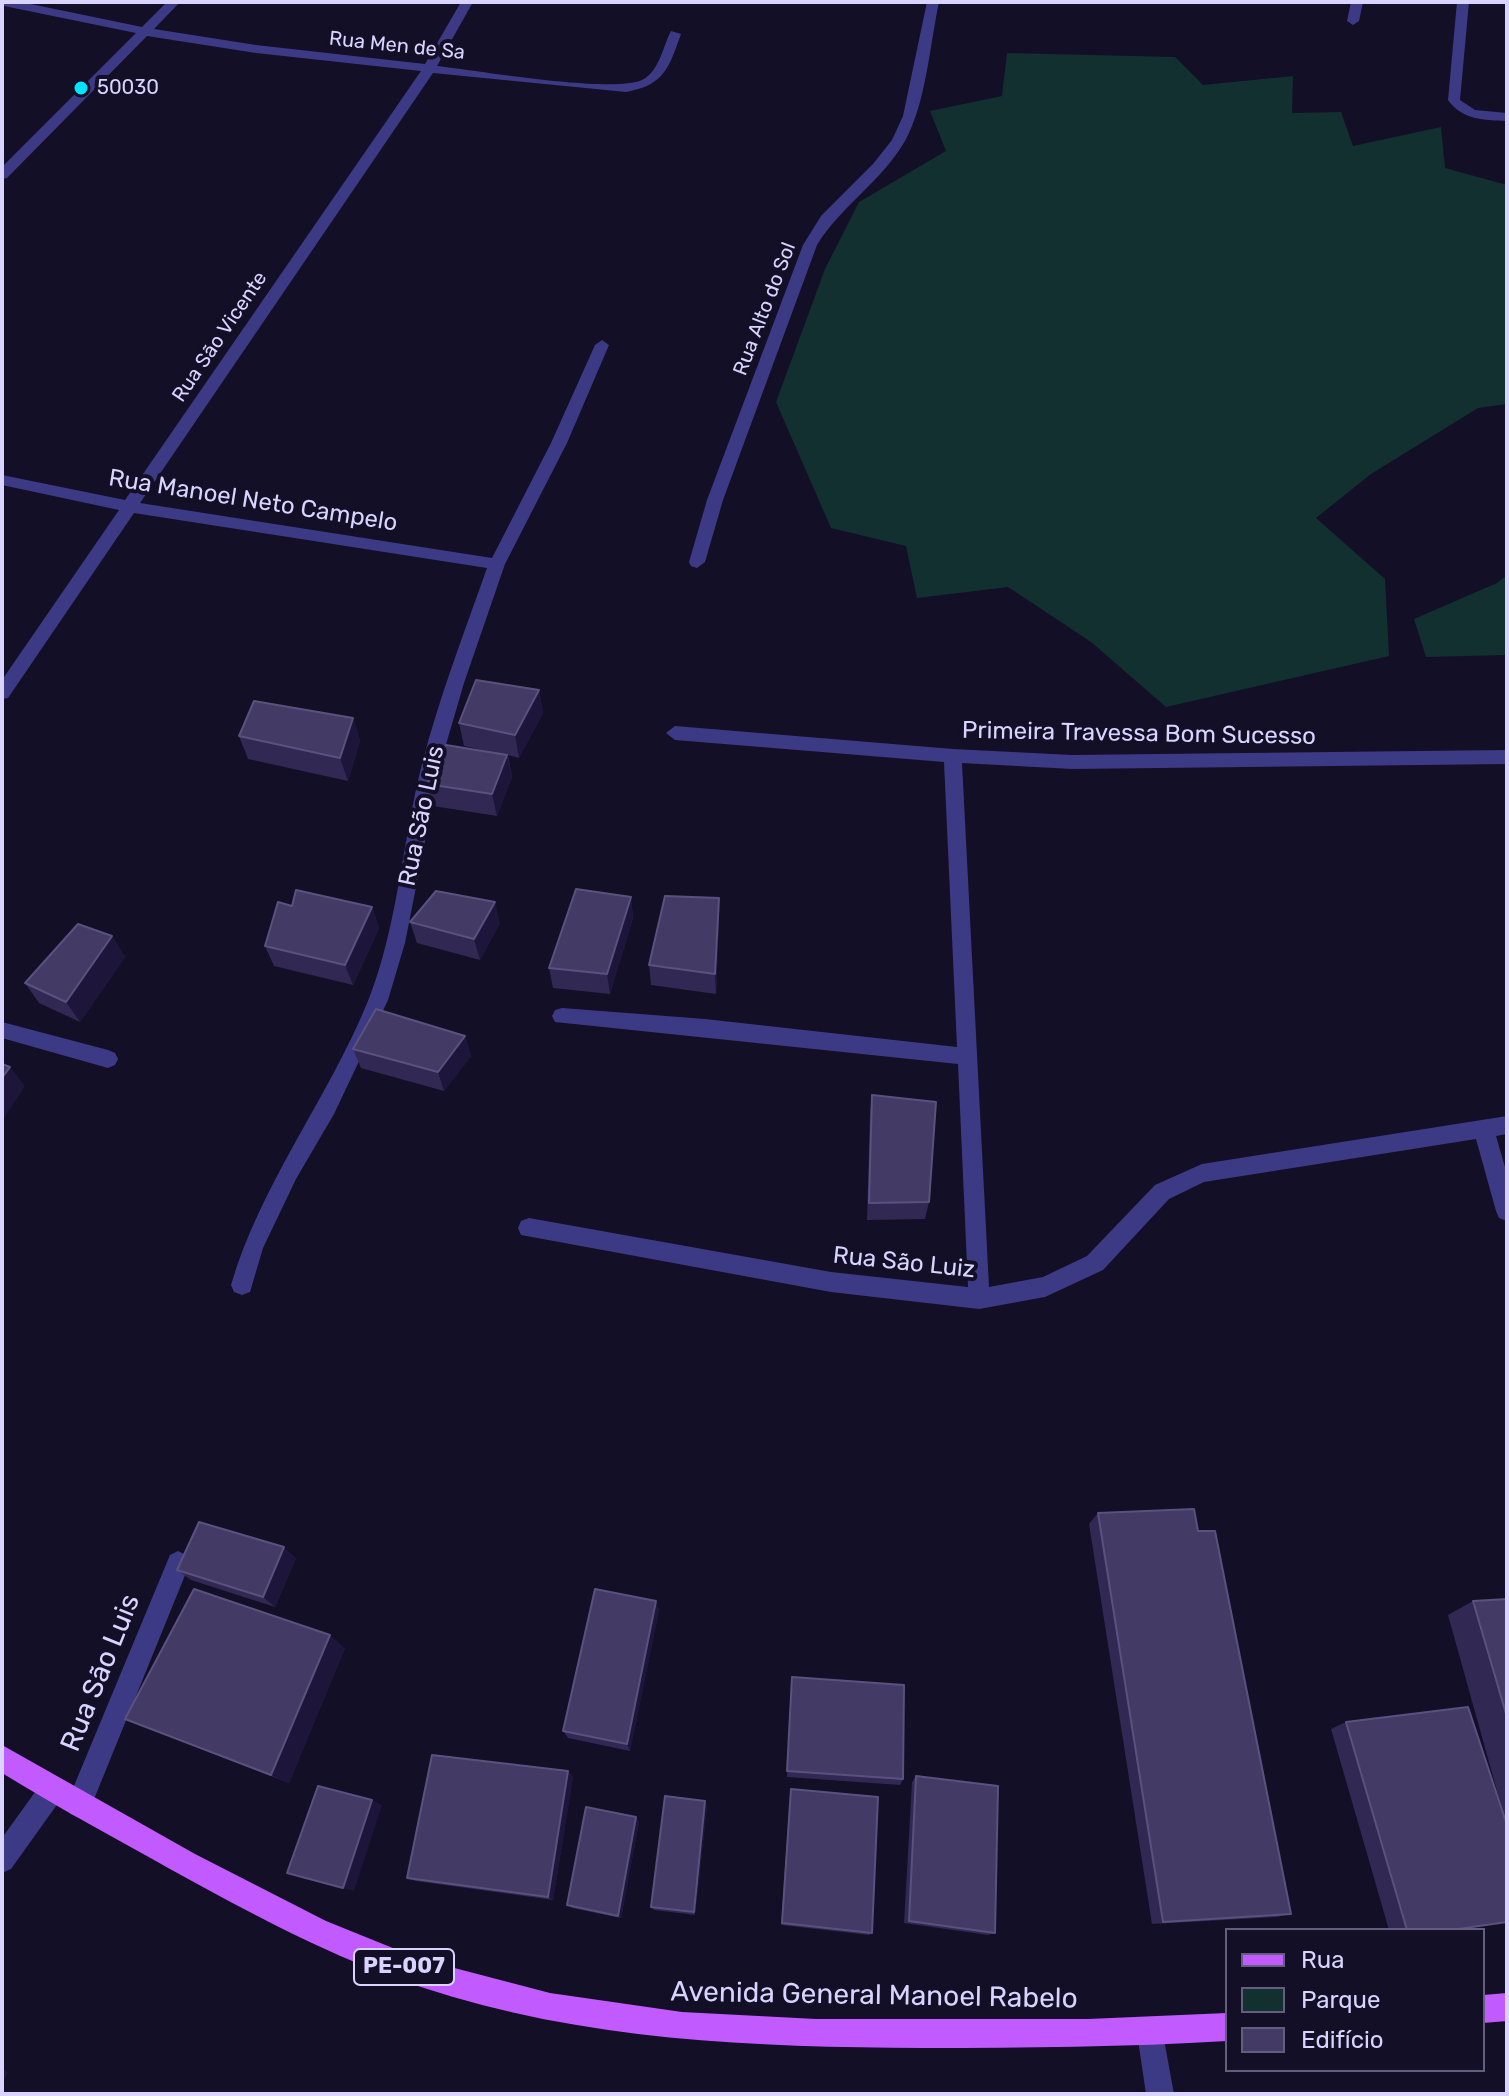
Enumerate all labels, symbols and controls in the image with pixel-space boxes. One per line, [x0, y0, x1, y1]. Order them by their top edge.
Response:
street label: Rua Men de Sa [328, 27, 466, 65]
place label: 50030 [97, 76, 159, 100]
marker: 50030 [72, 79, 90, 97]
street label: Rua Alto do Sol [729, 239, 801, 379]
street label: Rua São Vicente [168, 267, 272, 407]
street label: Rua Manoel Neto Campelo [107, 464, 399, 538]
street label: Primeira Travessa Bom Sucesso [962, 717, 1316, 751]
street label: Rua São Luis [393, 743, 451, 889]
street label: Rua São Luiz [832, 1241, 976, 1285]
street label: Rua São Luis [54, 1590, 148, 1756]
legend [1225, 1928, 1485, 2072]
text: Rua [1301, 1946, 1344, 1974]
road number: PE-007 [354, 1949, 454, 1985]
street label: Avenida General Manoel Rabelo [670, 1976, 1078, 2016]
text: Parque [1301, 1986, 1380, 2014]
text: Edifício [1301, 2026, 1384, 2054]

